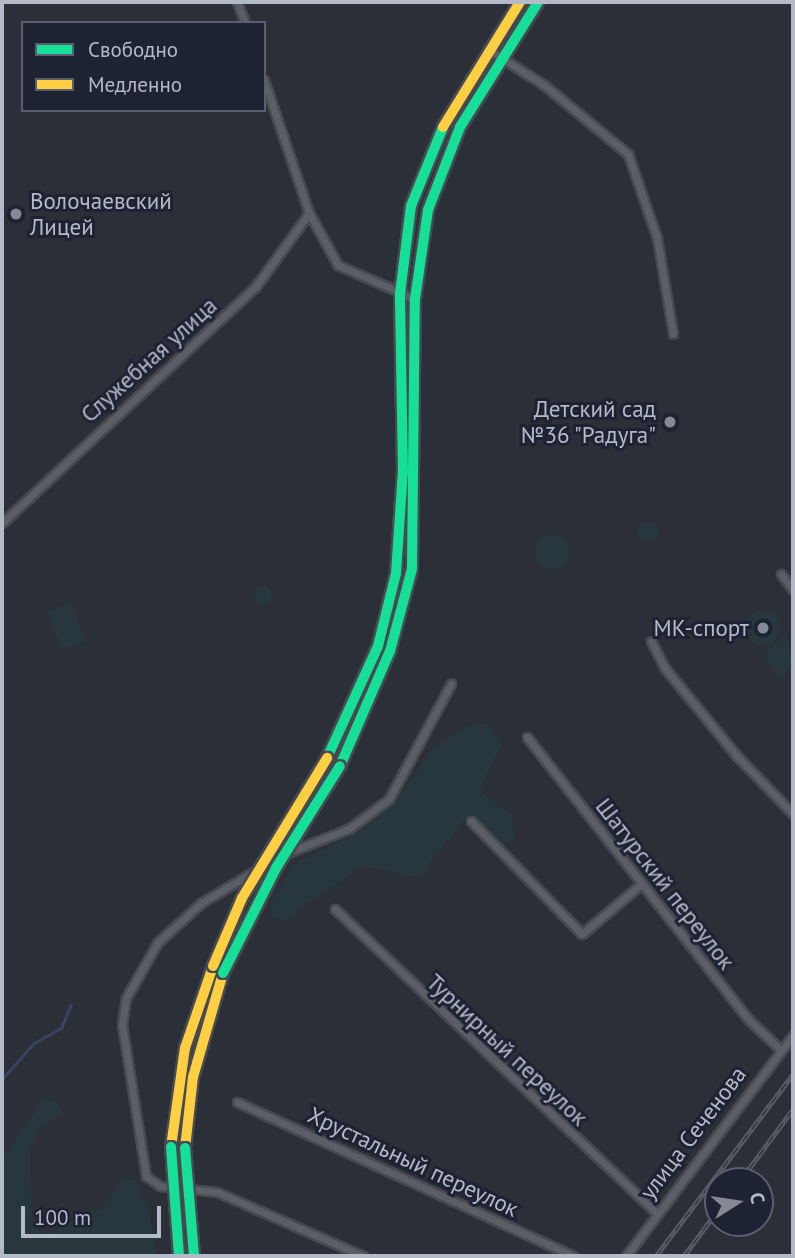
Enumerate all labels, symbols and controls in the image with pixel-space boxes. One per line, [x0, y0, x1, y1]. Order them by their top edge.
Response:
legend [21, 21, 266, 112]
text: Свободно [88, 36, 178, 63]
text: Медленно [88, 71, 182, 98]
place label: Волочаевский Лицей [30, 187, 172, 241]
marker: Волочаевский Лицей [8, 206, 24, 222]
street label: Служебная улица [75, 292, 223, 428]
place label: Детский сад №36 "Радуга" [519, 395, 656, 449]
marker: Детский сад №36 "Радуга" [662, 414, 678, 430]
place label: МК-спорт [653, 614, 749, 642]
marker: МК-спорт [755, 620, 771, 636]
street label: Шатурский переулок [590, 793, 740, 975]
street label: Турнирный переулок [421, 968, 593, 1132]
street label: улица Сеченова [634, 1061, 752, 1205]
street label: Хрустальный переулок [303, 1101, 523, 1223]
north arrow [704, 1167, 774, 1237]
text: С [745, 1190, 770, 1206]
scale bar [24, 1192, 164, 1236]
text: 100 m [34, 1204, 91, 1231]

